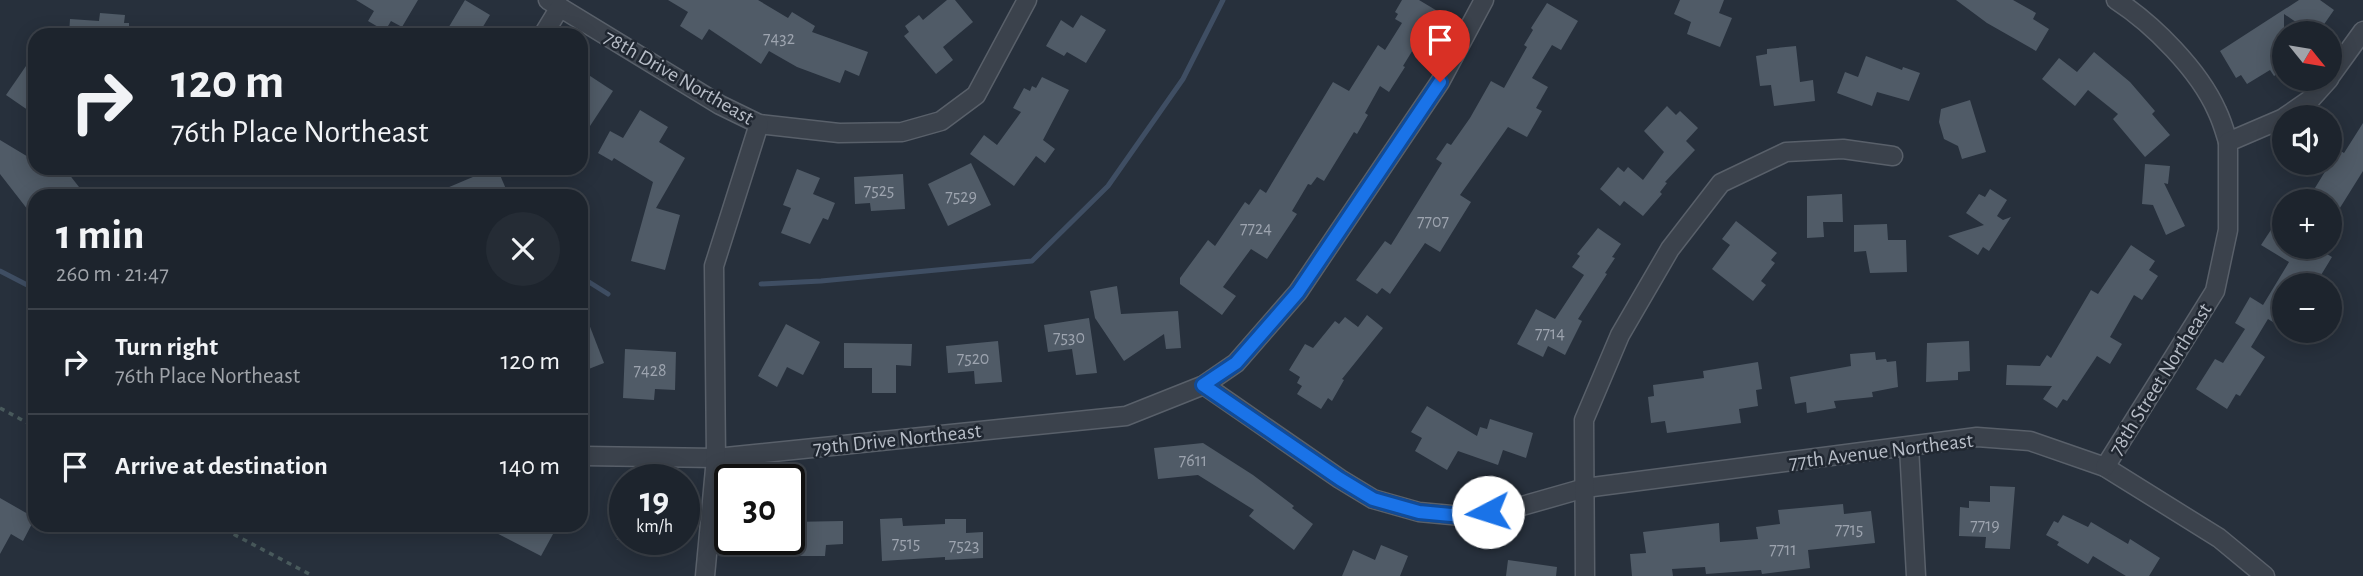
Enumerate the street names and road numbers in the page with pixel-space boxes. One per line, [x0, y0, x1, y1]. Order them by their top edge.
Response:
street label: 78th Drive Northeast [600, 26, 758, 129]
street label: 78th Street Northeast [2105, 299, 2216, 459]
street label: 79th Drive Northeast [812, 420, 983, 459]
street label: 77th Avenue Northeast [1788, 430, 1975, 473]

